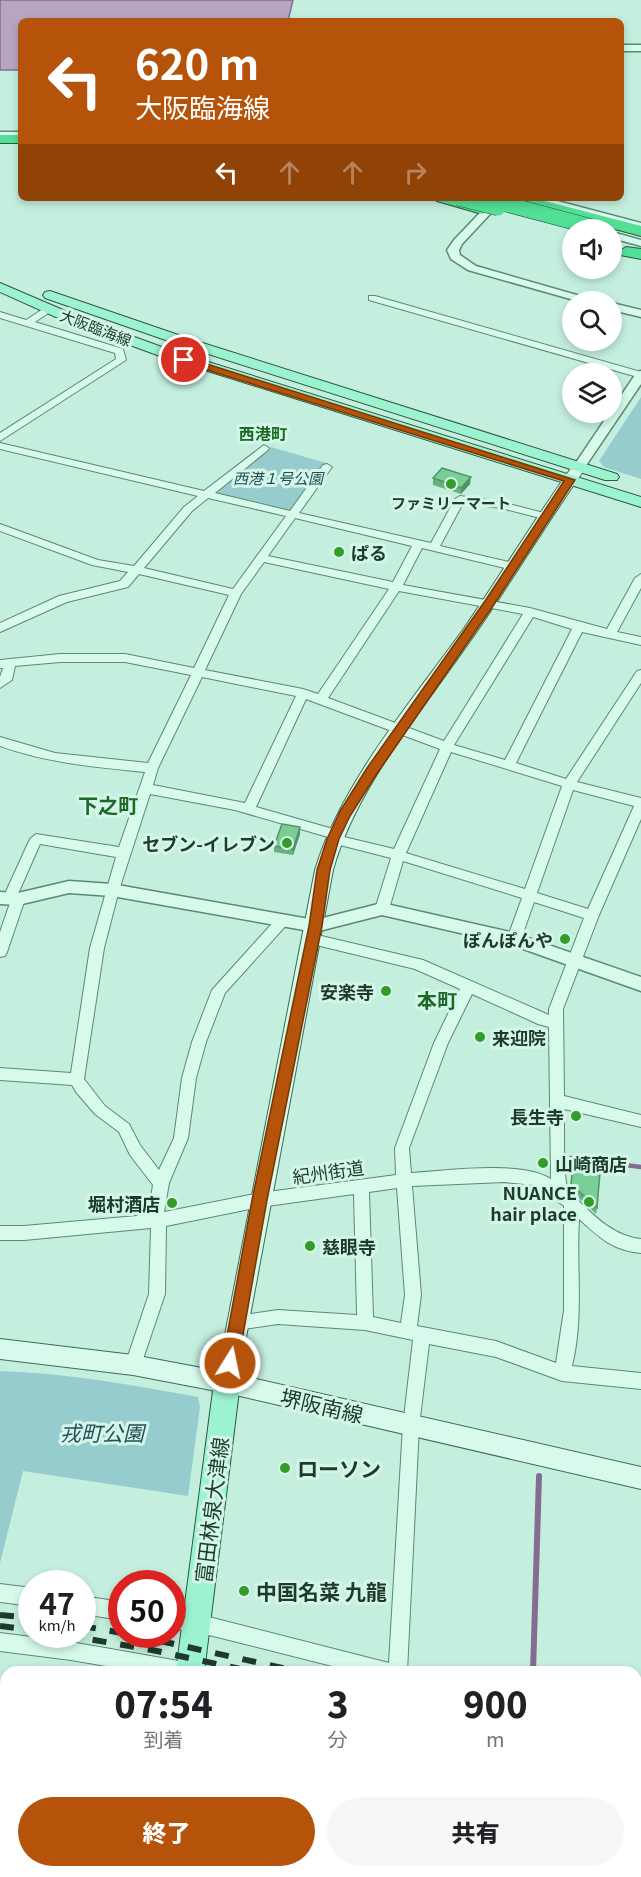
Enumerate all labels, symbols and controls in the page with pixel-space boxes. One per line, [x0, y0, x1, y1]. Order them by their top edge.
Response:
text: 620 m [135, 31, 259, 92]
icon: left [36, 42, 114, 120]
text: 大阪臨海線 [135, 87, 270, 126]
icon: left [210, 156, 243, 189]
icon: ahead [273, 156, 306, 189]
icon: ahead [336, 156, 369, 189]
icon: right [399, 156, 432, 189]
map controls [562, 219, 622, 423]
button: sound [562, 219, 622, 279]
button: search [562, 291, 622, 351]
street label: 大阪臨海線 [57, 304, 135, 350]
pin [158, 334, 209, 385]
icon: arrive [167, 343, 200, 376]
button: layers [562, 363, 622, 423]
district label: 西港町 [239, 421, 287, 445]
park label: 西港１号公園 [233, 467, 325, 488]
marker: ファミリーマート [444, 477, 458, 491]
place label: ファミリーマート [391, 492, 511, 513]
place label: ぱる [351, 539, 387, 565]
marker: ぱる [332, 545, 346, 559]
district label: 下之町 [78, 790, 138, 819]
place label: セブン-イレブン [142, 830, 275, 856]
marker: セブン-イレブン [280, 836, 294, 850]
place label: ぽんぽんや [463, 926, 553, 952]
marker: ぽんぽんや [558, 932, 572, 946]
place label: 安楽寺 [320, 978, 374, 1004]
marker: 安楽寺 [379, 984, 393, 998]
district label: 本町 [417, 985, 457, 1014]
place label: 来迎院 [492, 1024, 546, 1050]
marker: 来迎院 [473, 1030, 487, 1044]
place label: 長生寺 [510, 1103, 564, 1129]
marker: 長生寺 [569, 1109, 583, 1123]
place label: 山崎商店 [555, 1150, 627, 1176]
street label: 紀州街道 [291, 1153, 365, 1189]
marker: 山崎商店 [536, 1156, 550, 1170]
place label: NUANCE hair place [490, 1179, 577, 1226]
place label: 堀村酒店 [88, 1190, 160, 1216]
marker: NUANCE hair place [582, 1195, 596, 1209]
marker: 堀村酒店 [165, 1196, 179, 1210]
place label: 慈眼寺 [322, 1233, 376, 1259]
marker: 慈眼寺 [303, 1239, 317, 1253]
position arrow [198, 1331, 262, 1395]
street label: 堺阪南線 [278, 1381, 366, 1429]
park label: 戎町公園 [60, 1417, 147, 1447]
street label: 富田林泉大津線 [187, 1435, 235, 1585]
place label: ローソン [297, 1453, 381, 1483]
marker: ローソン [278, 1461, 292, 1475]
speed limit sign: 50 [108, 1570, 186, 1648]
place label: 中国名菜 九龍 [256, 1576, 387, 1606]
text: 47 [39, 1580, 75, 1624]
marker: 中国名菜 九龍 [237, 1584, 251, 1598]
text: km/h [38, 1614, 76, 1635]
text: 07:54 [114, 1676, 213, 1728]
text: 3 [327, 1676, 349, 1728]
text: 900 [463, 1676, 528, 1728]
text: 到着 [144, 1724, 184, 1753]
text: 分 [328, 1724, 348, 1753]
text: m [486, 1724, 505, 1753]
button: 終了 [18, 1797, 315, 1866]
button: 共有 [327, 1797, 624, 1866]

